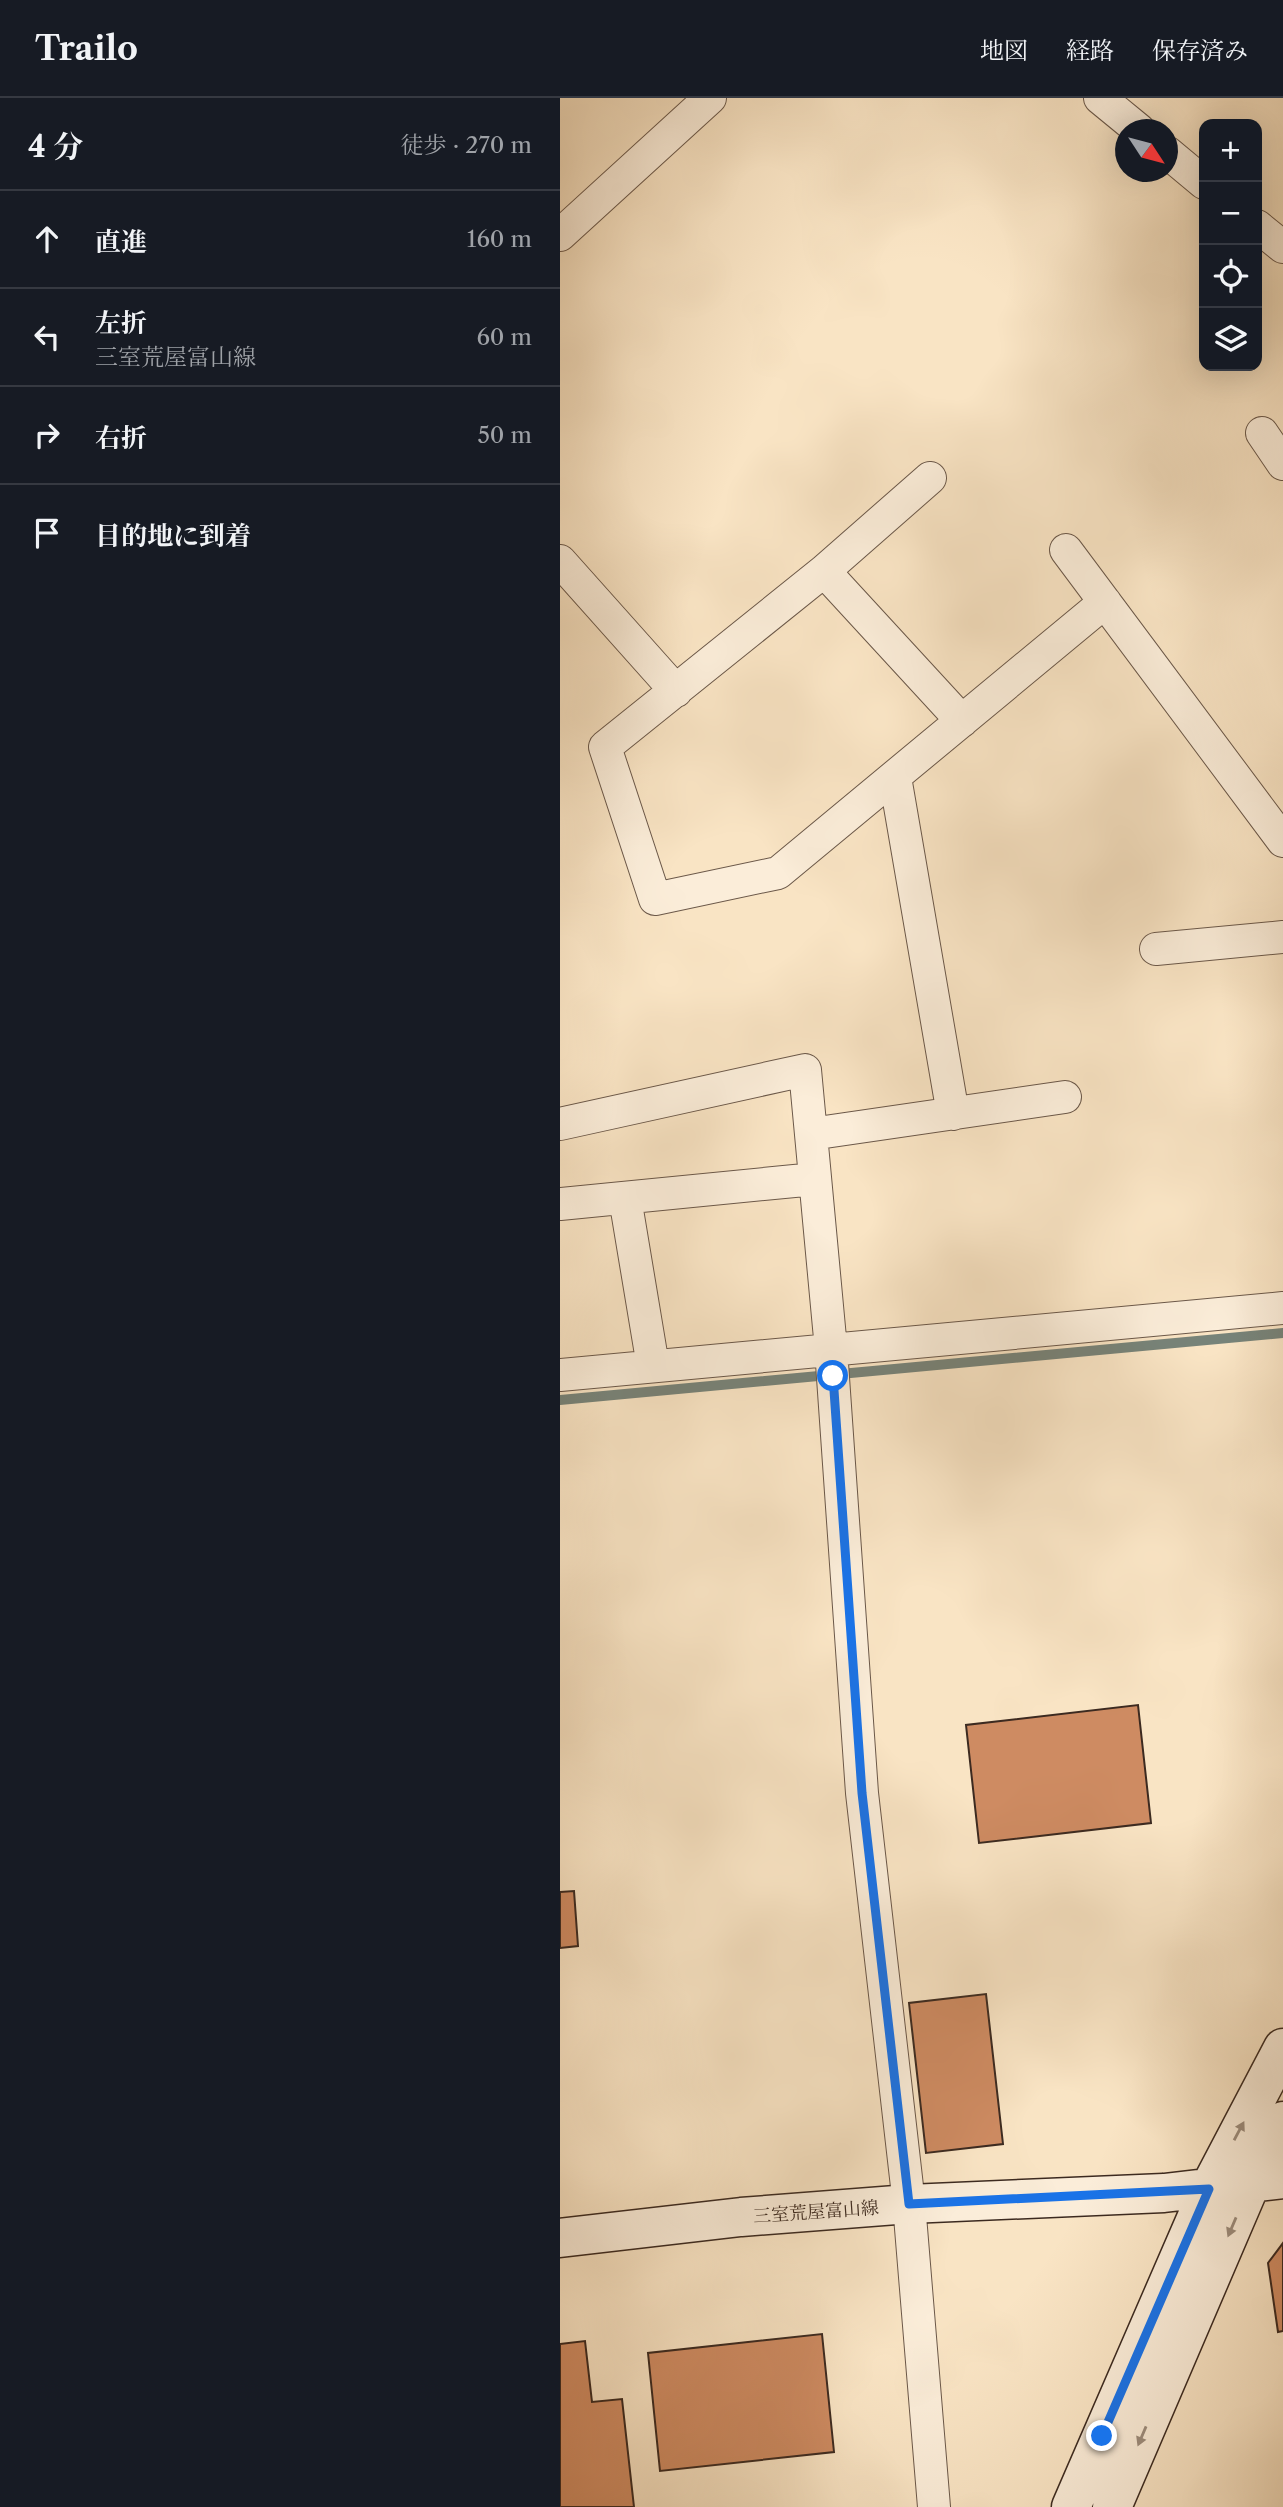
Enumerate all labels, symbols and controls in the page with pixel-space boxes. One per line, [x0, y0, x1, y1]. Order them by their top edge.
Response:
text: Trailo [35, 28, 138, 69]
text: 地図 [980, 36, 1028, 65]
text: 経路 [1066, 36, 1114, 65]
text: 保存済み [1152, 36, 1248, 65]
north arrow [1115, 119, 1178, 182]
map controls [1199, 119, 1262, 371]
button: + [1199, 119, 1262, 182]
text: 4 分 [28, 128, 83, 165]
text: 徒歩 · 270 m [401, 131, 532, 159]
button: − [1199, 182, 1262, 245]
icon: ahead [28, 220, 66, 258]
text: 160 m [467, 225, 532, 253]
text: 直進 [95, 226, 147, 258]
button: locate [1199, 245, 1262, 308]
text: 左折 [95, 307, 147, 339]
button: layers [1199, 308, 1262, 371]
icon: left [28, 318, 66, 356]
text: 60 m [476, 323, 532, 351]
text: 三室荒屋富山線 [95, 343, 256, 371]
icon: right [28, 416, 66, 454]
text: 50 m [477, 421, 532, 449]
text: 右折 [95, 422, 147, 454]
icon: arrive [28, 514, 66, 552]
text: 目的地に到着 [95, 520, 251, 552]
route start [817, 1360, 848, 1391]
one-way arrow [1232, 2121, 1244, 2141]
street label: 三室荒屋富山線 [752, 2197, 880, 2227]
one-way arrow [1226, 2217, 1238, 2237]
route end [1086, 2420, 1117, 2451]
one-way arrow [1136, 2426, 1148, 2446]

